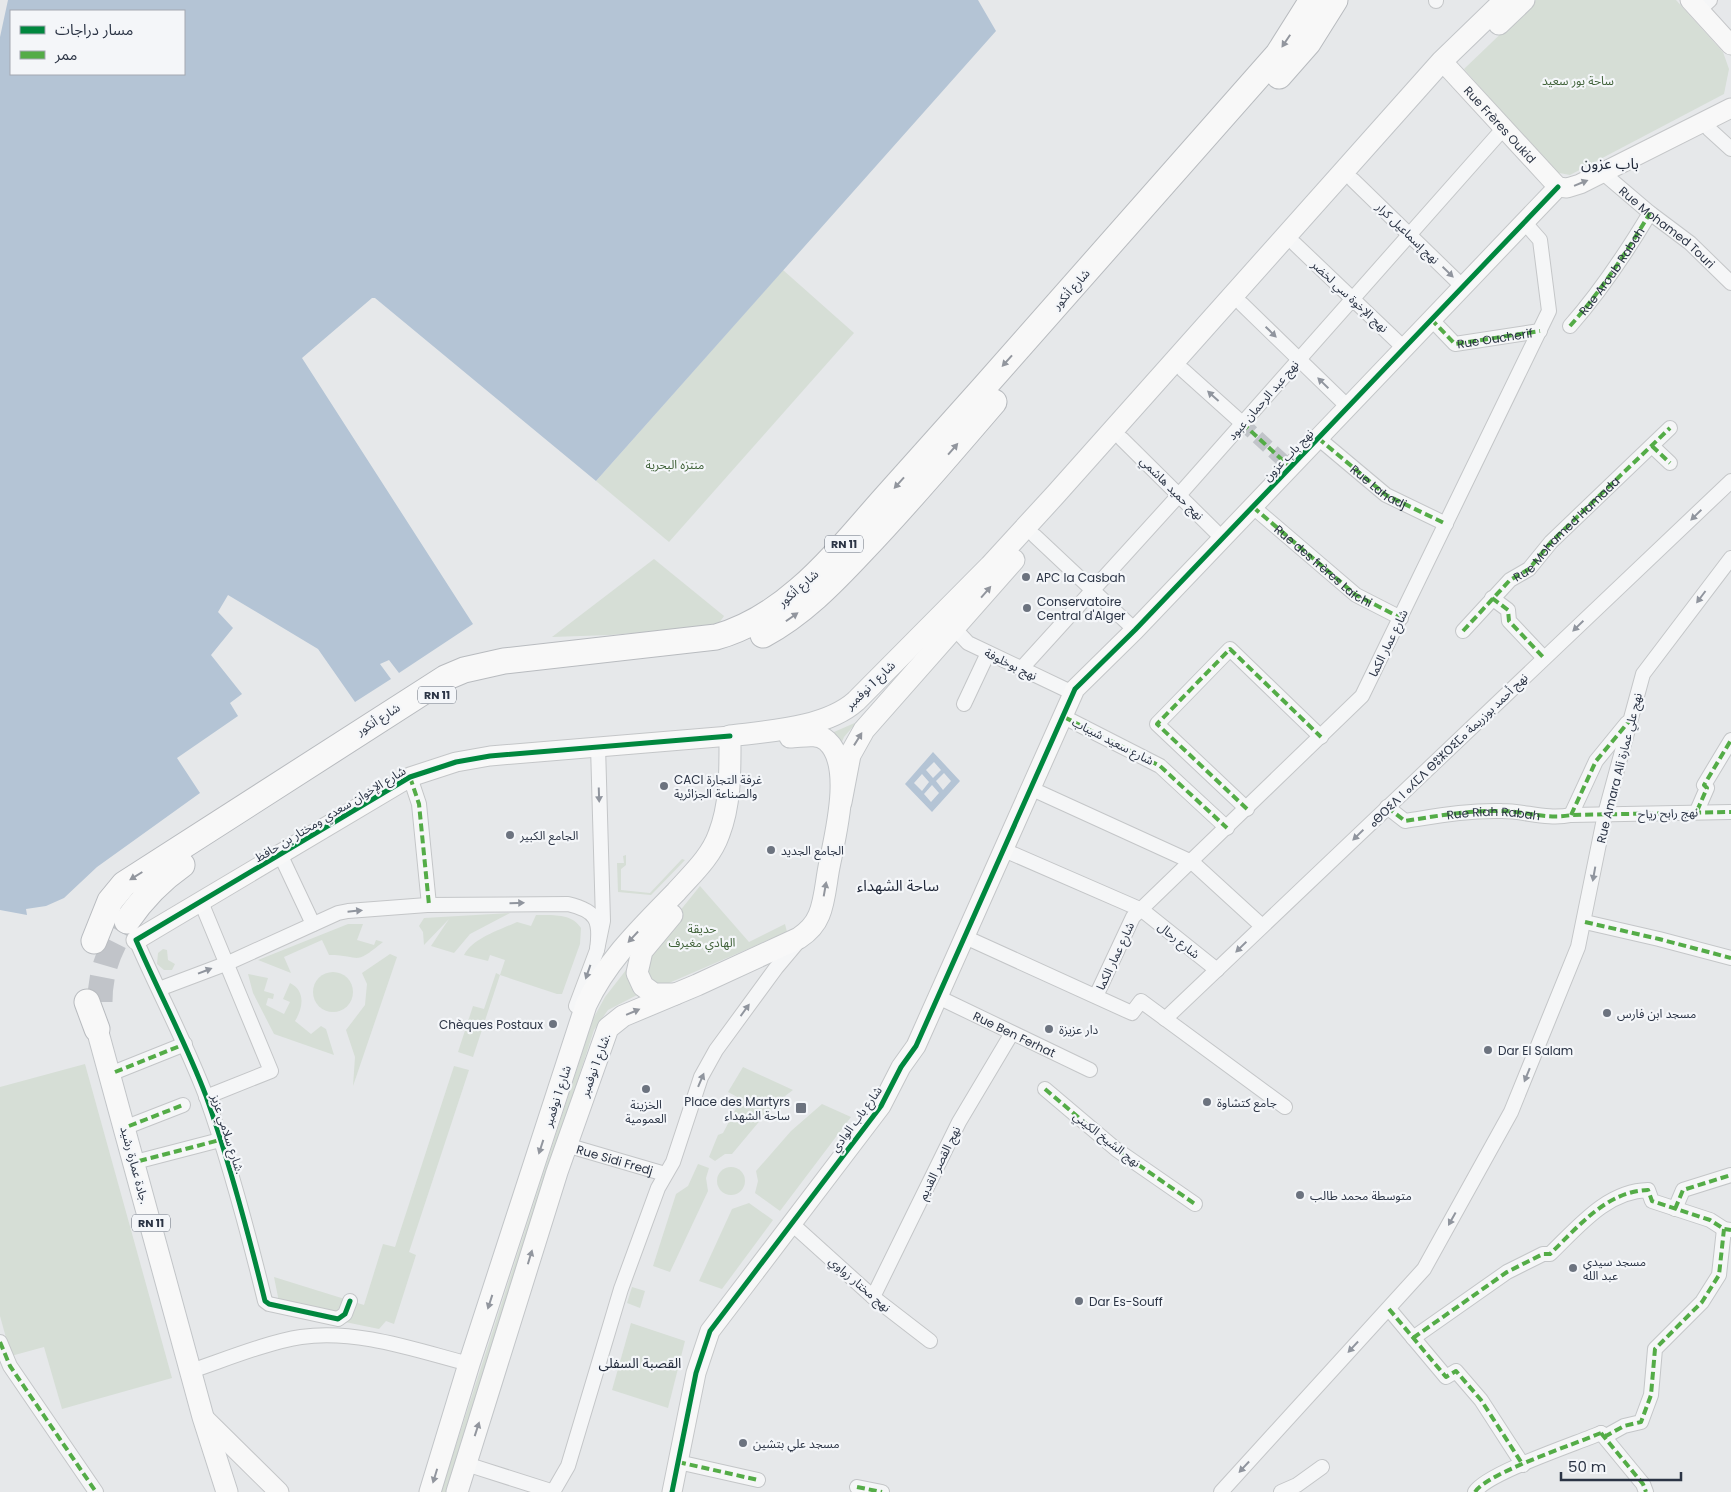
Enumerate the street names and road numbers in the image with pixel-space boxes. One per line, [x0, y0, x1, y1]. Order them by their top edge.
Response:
street label: Rue Frères Oukid [1460, 82, 1540, 167]
street label: Rue Mohamed Touri [1616, 182, 1719, 272]
street label: نهج إسماعيل كرار [1371, 198, 1443, 268]
street label: Rue Aroub Rabah [1574, 224, 1648, 319]
street label: نهج الإخوة سي لخضر [1306, 255, 1392, 337]
street label: شارع أنكور [1048, 265, 1094, 314]
street label: Rue Oucherif [1456, 324, 1534, 352]
street label: نهج عبد الرحمان عبود [1224, 356, 1303, 444]
street label: نهج باب عزون [1259, 425, 1318, 486]
street label: نهج حميد هاشمي [1135, 452, 1208, 525]
street label: Rue Lahadj [1347, 460, 1410, 512]
street label: Rue Mohamed Hamada [1510, 472, 1623, 585]
street label: Rue des frères Laichi [1271, 521, 1376, 611]
road number: RN 11 [825, 536, 863, 552]
street label: شارع أنكور [773, 566, 823, 612]
street label: شارع عمار الكما [1364, 606, 1413, 680]
street label: نهج بوخلوفة [981, 644, 1040, 685]
street label: شارع 1 نوفمبر [840, 657, 900, 715]
street label: ⴰⴱⵔⵉⴷ ⵏ ⴰⵃⵎⴷ ⴱⵓⵣⵔⵉⵎⴰ نهج أحمد بوزريمة [1365, 669, 1532, 832]
road number: RN 11 [418, 686, 456, 704]
street label: Rue Amara Ali نهج علي عمارة [1592, 691, 1648, 845]
street label: شارع أنكور [352, 699, 404, 741]
street label: شارع سعيد شيباب [1069, 713, 1157, 770]
street label: شارع الإخوان سعدي ومختار بن حافظ [251, 762, 410, 868]
street label: Rue Riah Rabah [1445, 802, 1542, 824]
street label: نهج رابح رياح [1638, 803, 1698, 824]
street label: شارع رحال [1154, 918, 1204, 963]
street label: شارع عمار الكما [1092, 919, 1139, 993]
street label: Rue Ben Ferhat [971, 1007, 1059, 1061]
street label: شارع 1 نوفمبر. [575, 1031, 615, 1100]
street label: شارع 1 نوفمبر [539, 1063, 576, 1130]
street label: شارع باب الوادي [826, 1083, 887, 1157]
street label: شارع سلامي عزيز. [205, 1091, 249, 1177]
street label: نهج الشيخ الكيني [1069, 1107, 1144, 1172]
street label: نهج القصر القديم [914, 1123, 965, 1203]
street label: جادة عمارة رشيد. [116, 1124, 154, 1206]
street label: Rue Sidi Fredj [575, 1140, 655, 1179]
road number: RN 11 [132, 1214, 170, 1232]
street label: نهج مختار زواوي [824, 1252, 895, 1317]

